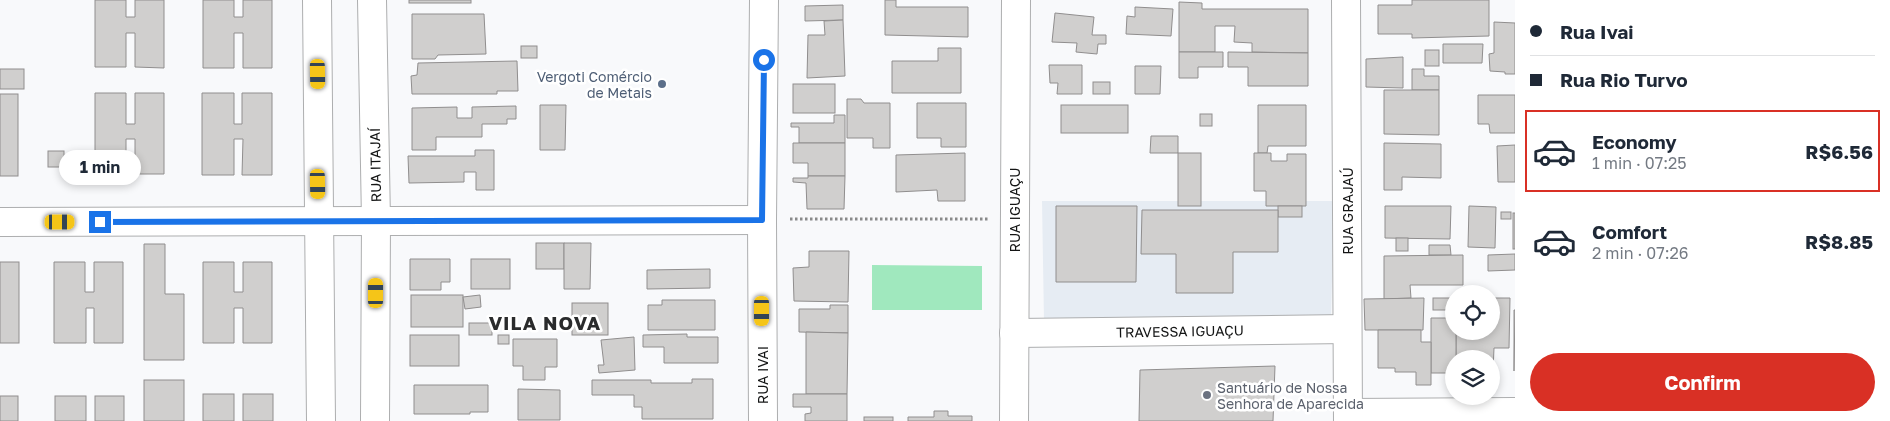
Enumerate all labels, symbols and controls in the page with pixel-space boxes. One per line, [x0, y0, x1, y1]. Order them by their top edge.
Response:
text: Rua Ivai [1560, 20, 1633, 43]
route start [753, 49, 775, 71]
car [310, 59, 325, 89]
place label: Vergoti Comércio de Metais [537, 68, 652, 101]
text: Rua Rio Turvo [1560, 68, 1688, 91]
marker: Vergoti Comércio de Metais [656, 78, 668, 90]
street label: RUA ITAJAÍ [366, 127, 384, 202]
icon: car [1532, 129, 1577, 174]
text: Economy [1592, 130, 1677, 153]
text: R$6.56 [1805, 140, 1873, 163]
callout: 1 min [59, 150, 141, 184]
text: 1 min · 07:25 [1592, 153, 1687, 173]
text: 1 min [80, 157, 120, 177]
street label: RUA GRAJAÚ [1339, 167, 1356, 255]
street label: RUA IGUAÇU [1006, 168, 1023, 252]
car [310, 169, 325, 199]
route end [89, 211, 111, 233]
car [45, 215, 75, 230]
icon: car [1532, 219, 1577, 264]
text: Comfort [1592, 220, 1667, 243]
text: R$8.85 [1805, 230, 1873, 253]
text: 2 min · 07:26 [1592, 243, 1689, 263]
car [368, 278, 383, 308]
map controls [1445, 285, 1500, 405]
button: locate [1445, 285, 1500, 340]
car [754, 296, 769, 326]
district label: VILA NOVA [489, 311, 601, 334]
street label: TRAVESSA IGUAÇU [1116, 321, 1244, 341]
street label: RUA IVAI [754, 346, 771, 404]
button: layers [1445, 350, 1500, 405]
button: Confirm [1530, 353, 1875, 411]
place label: Santuário de Nossa Senhora de Aparecida [1217, 379, 1364, 412]
marker: Santuário de Nossa Senhora de Aparecida [1201, 389, 1213, 401]

